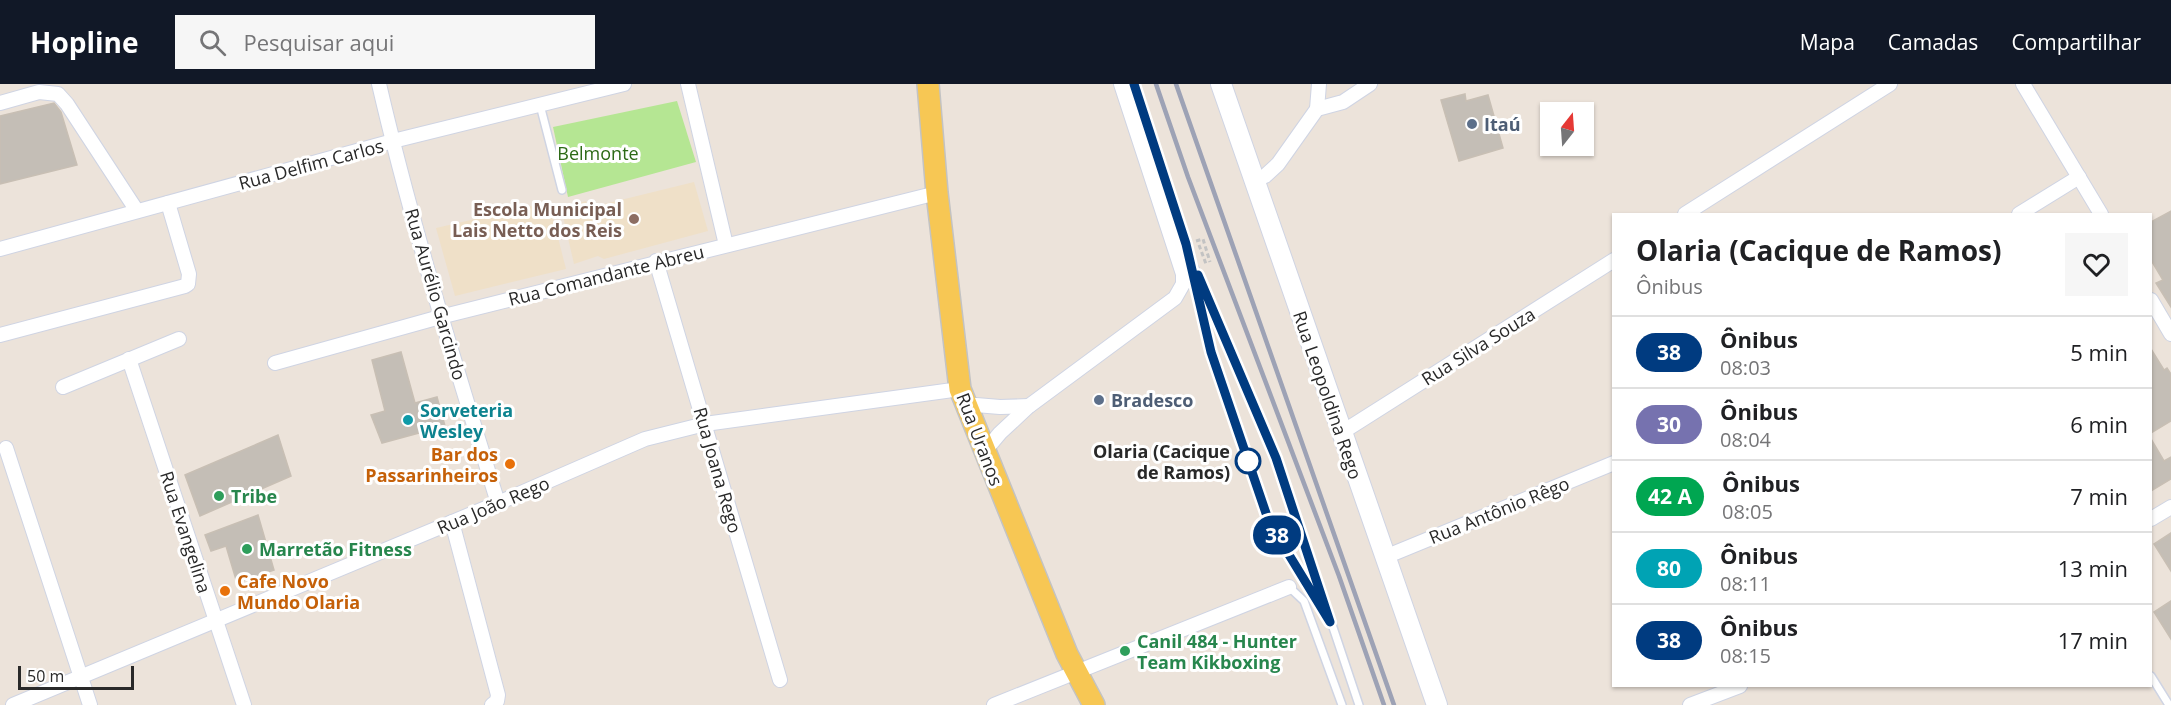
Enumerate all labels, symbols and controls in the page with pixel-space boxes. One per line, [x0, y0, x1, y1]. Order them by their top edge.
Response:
search box [175, 15, 595, 69]
text: Hopline [30, 23, 139, 61]
icon: search [196, 26, 229, 59]
text: Pesquisar aqui [244, 27, 394, 57]
text: Mapa [1800, 28, 1855, 56]
text: Camadas [1888, 28, 1978, 56]
text: Compartilhar [2011, 28, 2141, 56]
north arrow [1540, 102, 1594, 156]
map controls [1540, 102, 1594, 156]
place label: Itaú [1484, 112, 1520, 136]
marker: Itaú [1465, 117, 1479, 131]
street label: Rua Delfim Carlos [236, 133, 386, 195]
park label: Belmonte [557, 141, 639, 165]
place label: Escola Municipal Lais Netto dos Reis [452, 197, 622, 242]
street label: Rua Aurélio Garcindo [400, 205, 472, 383]
marker: Escola Municipal Lais Netto dos Reis [627, 212, 641, 226]
text: Olaria (Cacique de Ramos) [1636, 231, 2001, 269]
button: heart [2065, 233, 2128, 296]
street label: Rua Comandante Abreu [506, 239, 706, 311]
text: Ônibus [1636, 273, 1703, 300]
street label: Rua Silva Souza [1417, 301, 1539, 391]
street label: Rua Leopoldina Rego [1288, 308, 1368, 482]
text: Ônibus [1720, 324, 1798, 354]
text: 5 min [2070, 337, 2128, 367]
text: 38 [1657, 338, 1681, 366]
text: 08:03 [1720, 354, 1771, 381]
place label: Bradesco [1111, 388, 1194, 412]
street label: Rua Uranos [951, 389, 1009, 489]
marker: Bradesco [1092, 393, 1106, 407]
text: Ônibus [1720, 396, 1798, 426]
place label: Sorveteria Wesley [420, 398, 513, 443]
street label: Rua Joana Rego [689, 404, 747, 536]
text: 6 min [2070, 409, 2128, 439]
text: 30 [1657, 410, 1681, 438]
marker: Sorveteria Wesley [401, 413, 415, 427]
text: 08:04 [1720, 426, 1771, 453]
place label: Olaria (Cacique de Ramos) [1093, 439, 1230, 484]
place label: Bar dos Passarinheiros [365, 442, 498, 487]
marker: Olaria (Cacique de Ramos) [1235, 448, 1261, 474]
marker: Bar dos Passarinheiros [503, 457, 517, 471]
street label: Rua Evangelina [155, 468, 217, 596]
text: Ônibus [1722, 468, 1800, 498]
street label: Rua João Rego [433, 471, 553, 539]
street label: Rua Antônio Rêgo [1425, 471, 1573, 549]
text: 7 min [2070, 481, 2128, 511]
text: 42 A [1648, 482, 1692, 510]
place label: Tribe [231, 484, 277, 508]
marker: Tribe [212, 489, 226, 503]
text: 08:05 [1722, 498, 1773, 525]
line badge: 38 [1250, 516, 1304, 554]
text: 38 [1265, 521, 1289, 549]
place label: Marretão Fitness [259, 537, 412, 561]
text: Ônibus [1720, 540, 1798, 570]
marker: Marretão Fitness [240, 542, 254, 556]
text: 13 min [2058, 553, 2128, 583]
text: 80 [1657, 554, 1681, 582]
place label: Cafe Novo Mundo Olaria [237, 569, 360, 614]
text: 08:11 [1720, 570, 1771, 597]
marker: Cafe Novo Mundo Olaria [218, 584, 232, 598]
text: Ônibus [1720, 612, 1798, 642]
text: 17 min [2058, 625, 2128, 655]
text: 38 [1657, 626, 1681, 654]
place label: Canil 484 - Hunter Team Kikboxing [1137, 629, 1297, 674]
text: 08:15 [1720, 642, 1771, 669]
marker: Canil 484 - Hunter Team Kikboxing [1118, 644, 1132, 658]
scale bar [18, 663, 134, 690]
text: 50 m [27, 665, 64, 687]

